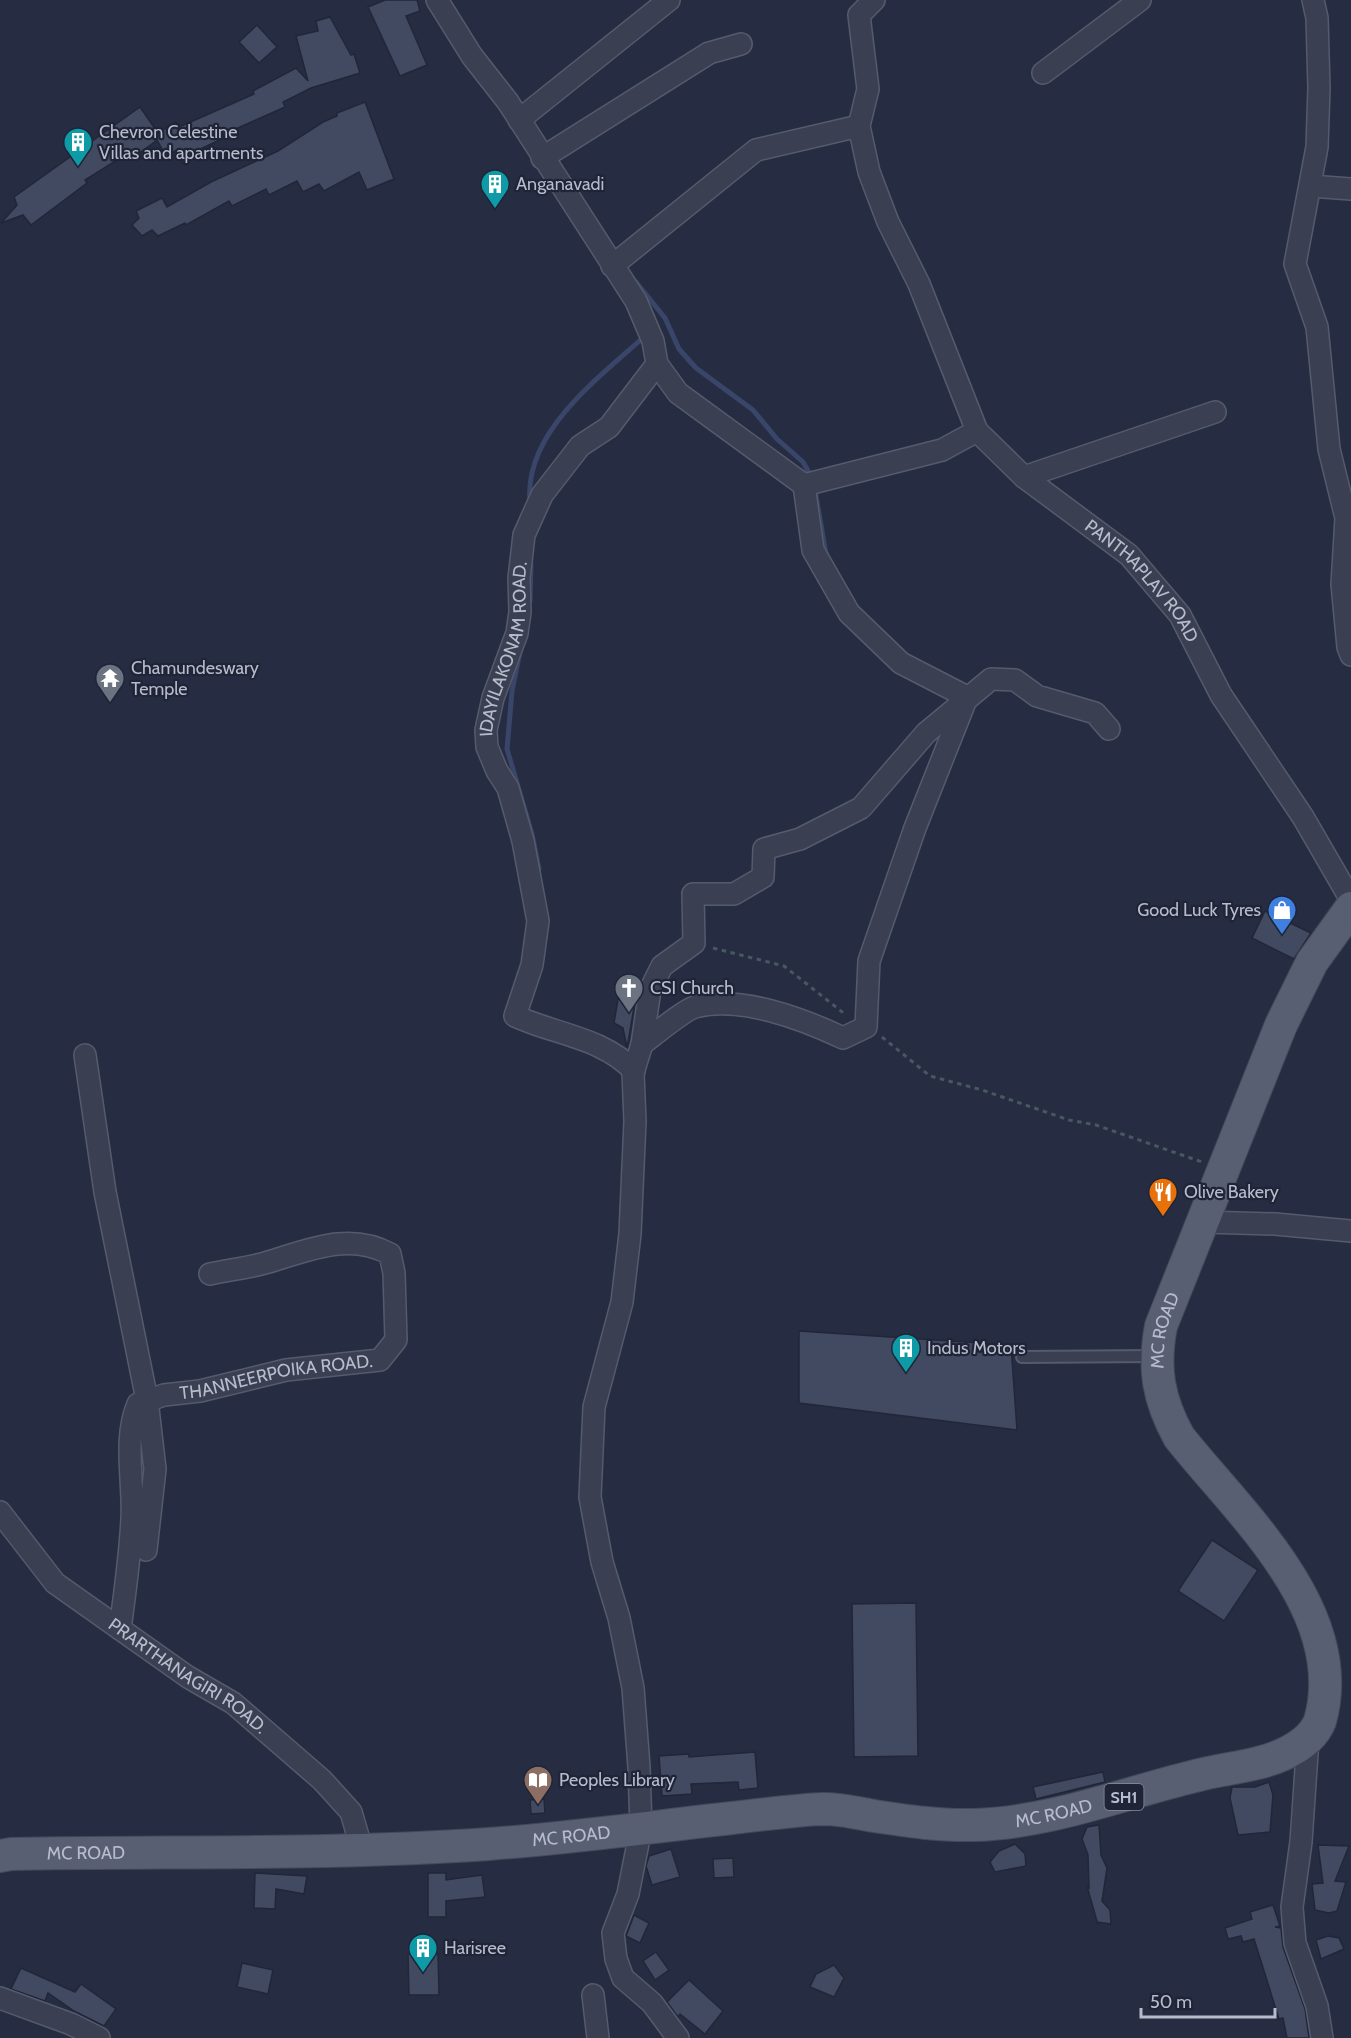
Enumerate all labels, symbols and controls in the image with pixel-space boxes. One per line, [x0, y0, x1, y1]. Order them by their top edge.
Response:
place label: Chevron Celestine Villas and apartments [99, 121, 263, 164]
building icon: Chevron Celestine Villas and apartments [62, 126, 94, 168]
building icon: Anganavadi [479, 168, 511, 210]
place label: Anganavadi [516, 173, 604, 195]
street label: PANTHAPLAV ROAD [1080, 515, 1203, 646]
street label: IDAYILAKONAM ROAD. [475, 560, 532, 737]
place label: Chamundeswary Temple [131, 657, 259, 700]
temple icon: Chamundeswary Temple [94, 662, 126, 704]
shop icon: Good Luck Tyres [1266, 894, 1298, 936]
place label: Good Luck Tyres [1137, 899, 1261, 921]
church icon: CSI Church [613, 972, 645, 1014]
place label: CSI Church [650, 977, 734, 999]
restaurant icon: Olive Bakery [1147, 1176, 1179, 1218]
place label: Olive Bakery [1184, 1181, 1279, 1203]
street label: MC ROAD [1146, 1289, 1184, 1369]
building icon: Indus Motors [890, 1332, 922, 1374]
place label: Indus Motors [927, 1337, 1026, 1359]
street label: THANNEERPOIKA ROAD. [178, 1350, 374, 1404]
street label: PRARTHANAGIRI ROAD. [104, 1613, 272, 1738]
library icon: Peoples Library [522, 1764, 554, 1806]
place label: Peoples Library [559, 1769, 675, 1791]
road number: SH1 [1104, 1784, 1144, 1810]
street label: MC ROAD [1014, 1794, 1095, 1832]
street label: MC ROAD [531, 1821, 611, 1851]
street label: MC ROAD [47, 1842, 125, 1864]
building icon: Harisree [407, 1932, 439, 1974]
place label: Harisree [444, 1937, 506, 1959]
scale bar [1141, 1981, 1274, 2019]
text: 50 m [1150, 1991, 1192, 2013]

